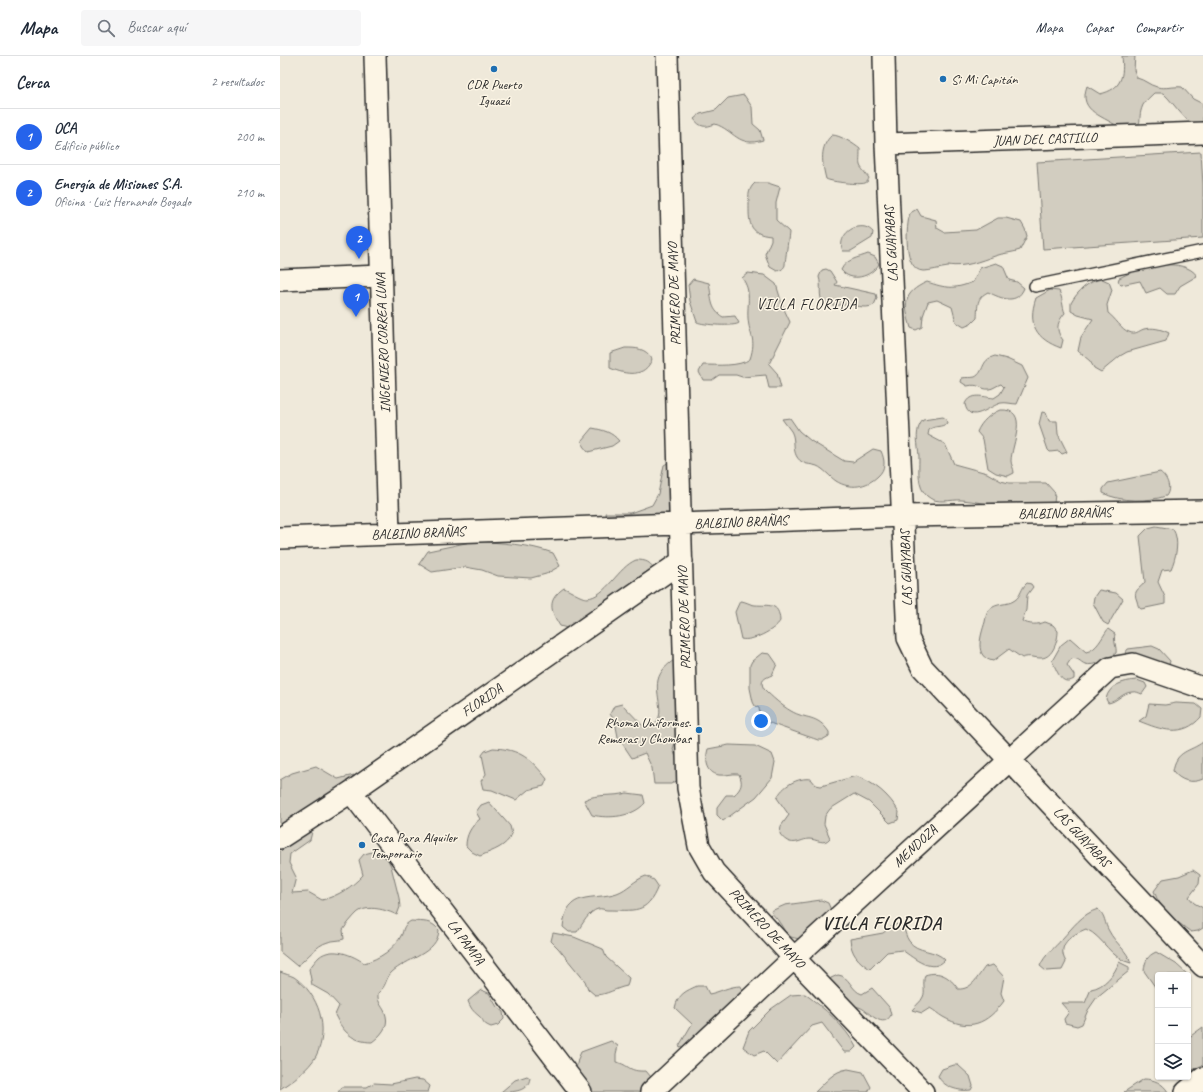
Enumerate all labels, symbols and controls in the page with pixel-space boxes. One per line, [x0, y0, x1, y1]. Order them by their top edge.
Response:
search box [81, 10, 361, 46]
text: Mapa [20, 16, 57, 40]
icon: search [95, 17, 117, 39]
text: Buscar aquí [127, 18, 186, 37]
text: Mapa [1036, 19, 1063, 36]
text: Capas [1085, 19, 1113, 36]
text: Compartir [1135, 19, 1183, 36]
marker: CDR Puerto Iguazú [489, 64, 499, 74]
place label: Si Mi Capitán [951, 71, 1018, 88]
text: Cerca [16, 72, 49, 93]
text: 2 resultados [211, 74, 264, 90]
marker: Si Mi Capitán [938, 74, 948, 84]
place label: CDR Puerto Iguazú [466, 76, 523, 109]
text: OCA [54, 119, 76, 138]
text: 1 [26, 129, 32, 145]
text: 200 m [236, 129, 264, 145]
street label: JUAN DEL CASTILLO [992, 129, 1099, 149]
text: Edificio público [54, 138, 119, 154]
text: Energía de Misiones S.A. [54, 175, 182, 194]
text: 2 [26, 185, 32, 201]
text: 210 m [236, 185, 264, 201]
text: Oficina · Luis Hernando Bogado [54, 194, 191, 210]
street label: LAS GUAYABAS [880, 203, 901, 283]
pin: 2 [346, 226, 372, 259]
street label: PRIMERO DE MAYO [664, 240, 684, 346]
street label: INGENIERO CORREA LUNA [372, 272, 394, 413]
pin: 1 [343, 284, 369, 317]
district label: VILLA FLORIDA [757, 295, 858, 314]
street label: BALBINO BRAÑAS [1018, 504, 1115, 522]
street label: BALBINO BRAÑAS [694, 512, 791, 532]
street label: BALBINO BRAÑAS [371, 523, 468, 543]
street label: LAS GUAYABAS [896, 527, 916, 606]
street label: PRIMERO DE MAYO [674, 564, 694, 670]
street label: FLORIDA [458, 679, 507, 720]
your location [751, 711, 771, 731]
place label: Rhoma Uniformes. Remeras y Chombas [597, 714, 692, 747]
marker: Rhoma Uniformes. Remeras y Chombas [694, 725, 704, 735]
street label: LAS GUAYABAS [1050, 803, 1116, 872]
street label: MENDOZA [889, 821, 941, 871]
place label: Casa Para Alquiler Temporario [370, 829, 458, 862]
marker: Casa Para Alquiler Temporario [357, 840, 367, 850]
street label: PRIMERO DE MAYO [726, 884, 810, 973]
district label: VILLA FLORIDA [822, 912, 943, 934]
street label: LA PAMPA [444, 916, 489, 969]
map controls [1155, 972, 1191, 1080]
button: + [1155, 972, 1191, 1008]
button: − [1155, 1008, 1191, 1044]
button: layers [1155, 1044, 1191, 1080]

